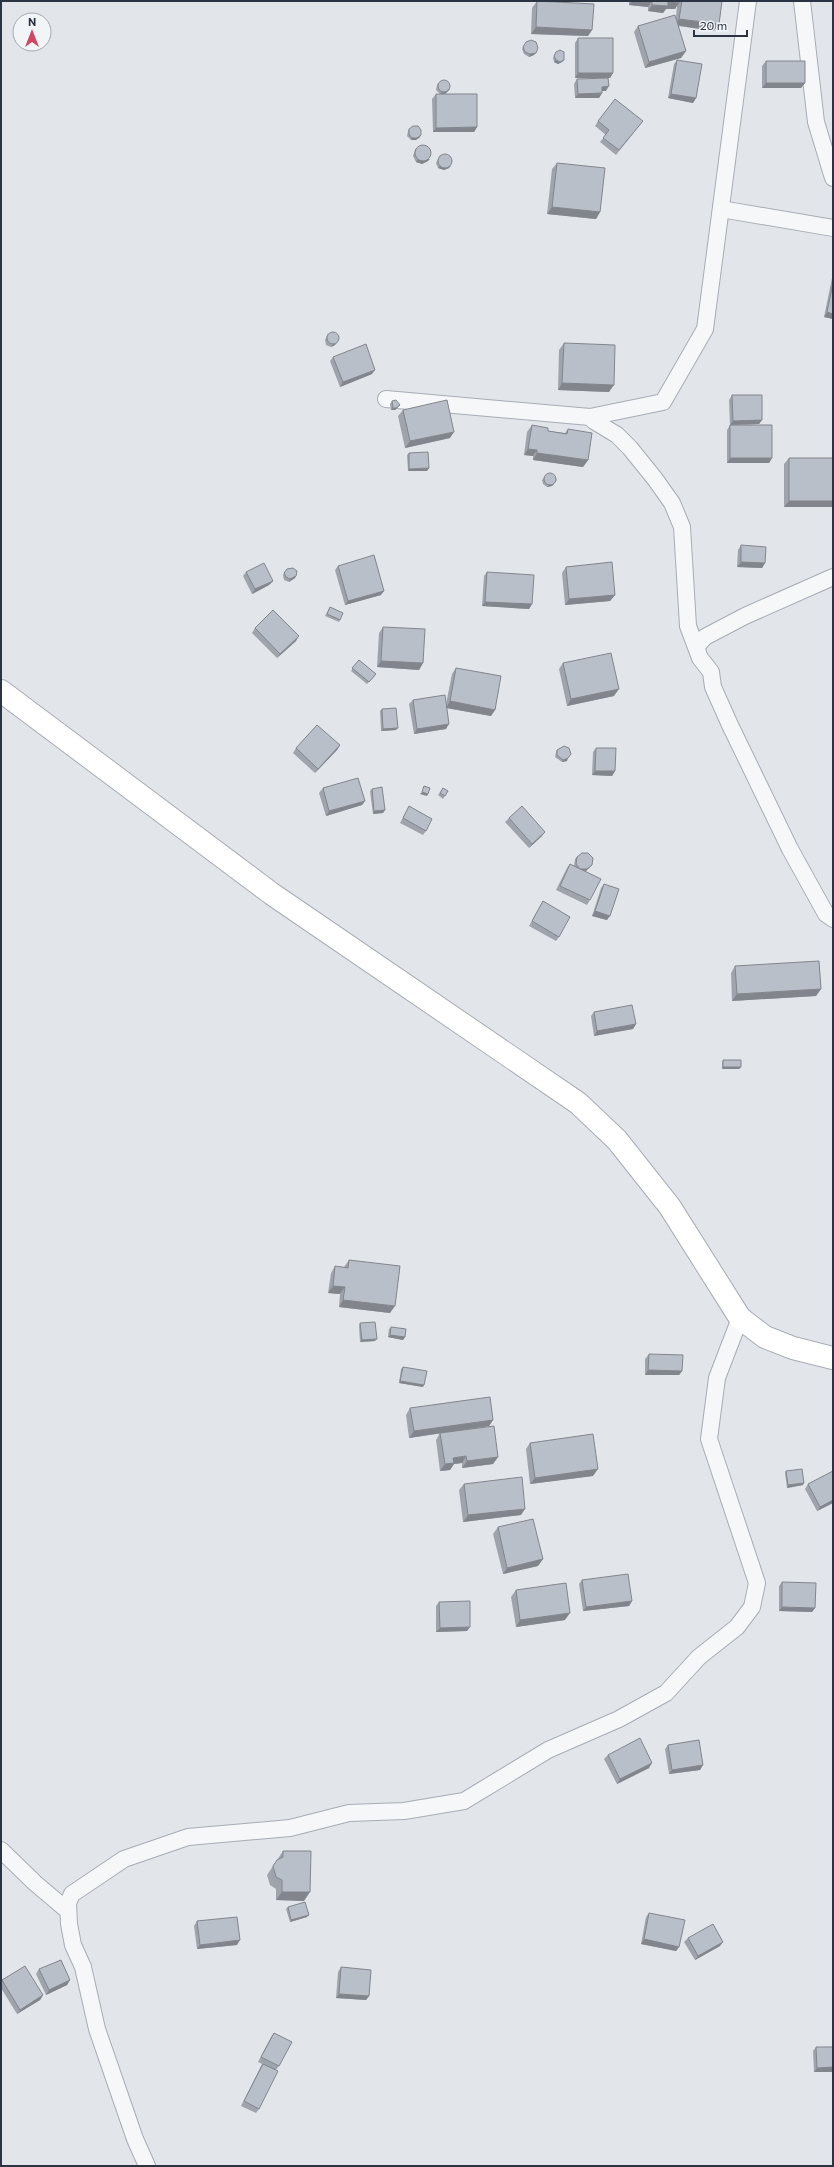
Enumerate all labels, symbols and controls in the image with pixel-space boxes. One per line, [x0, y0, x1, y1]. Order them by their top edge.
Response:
north arrow [12, 12, 52, 52]
scale bar [694, 12, 747, 38]
text: N [28, 15, 36, 28]
text: 20 m [700, 18, 727, 32]

